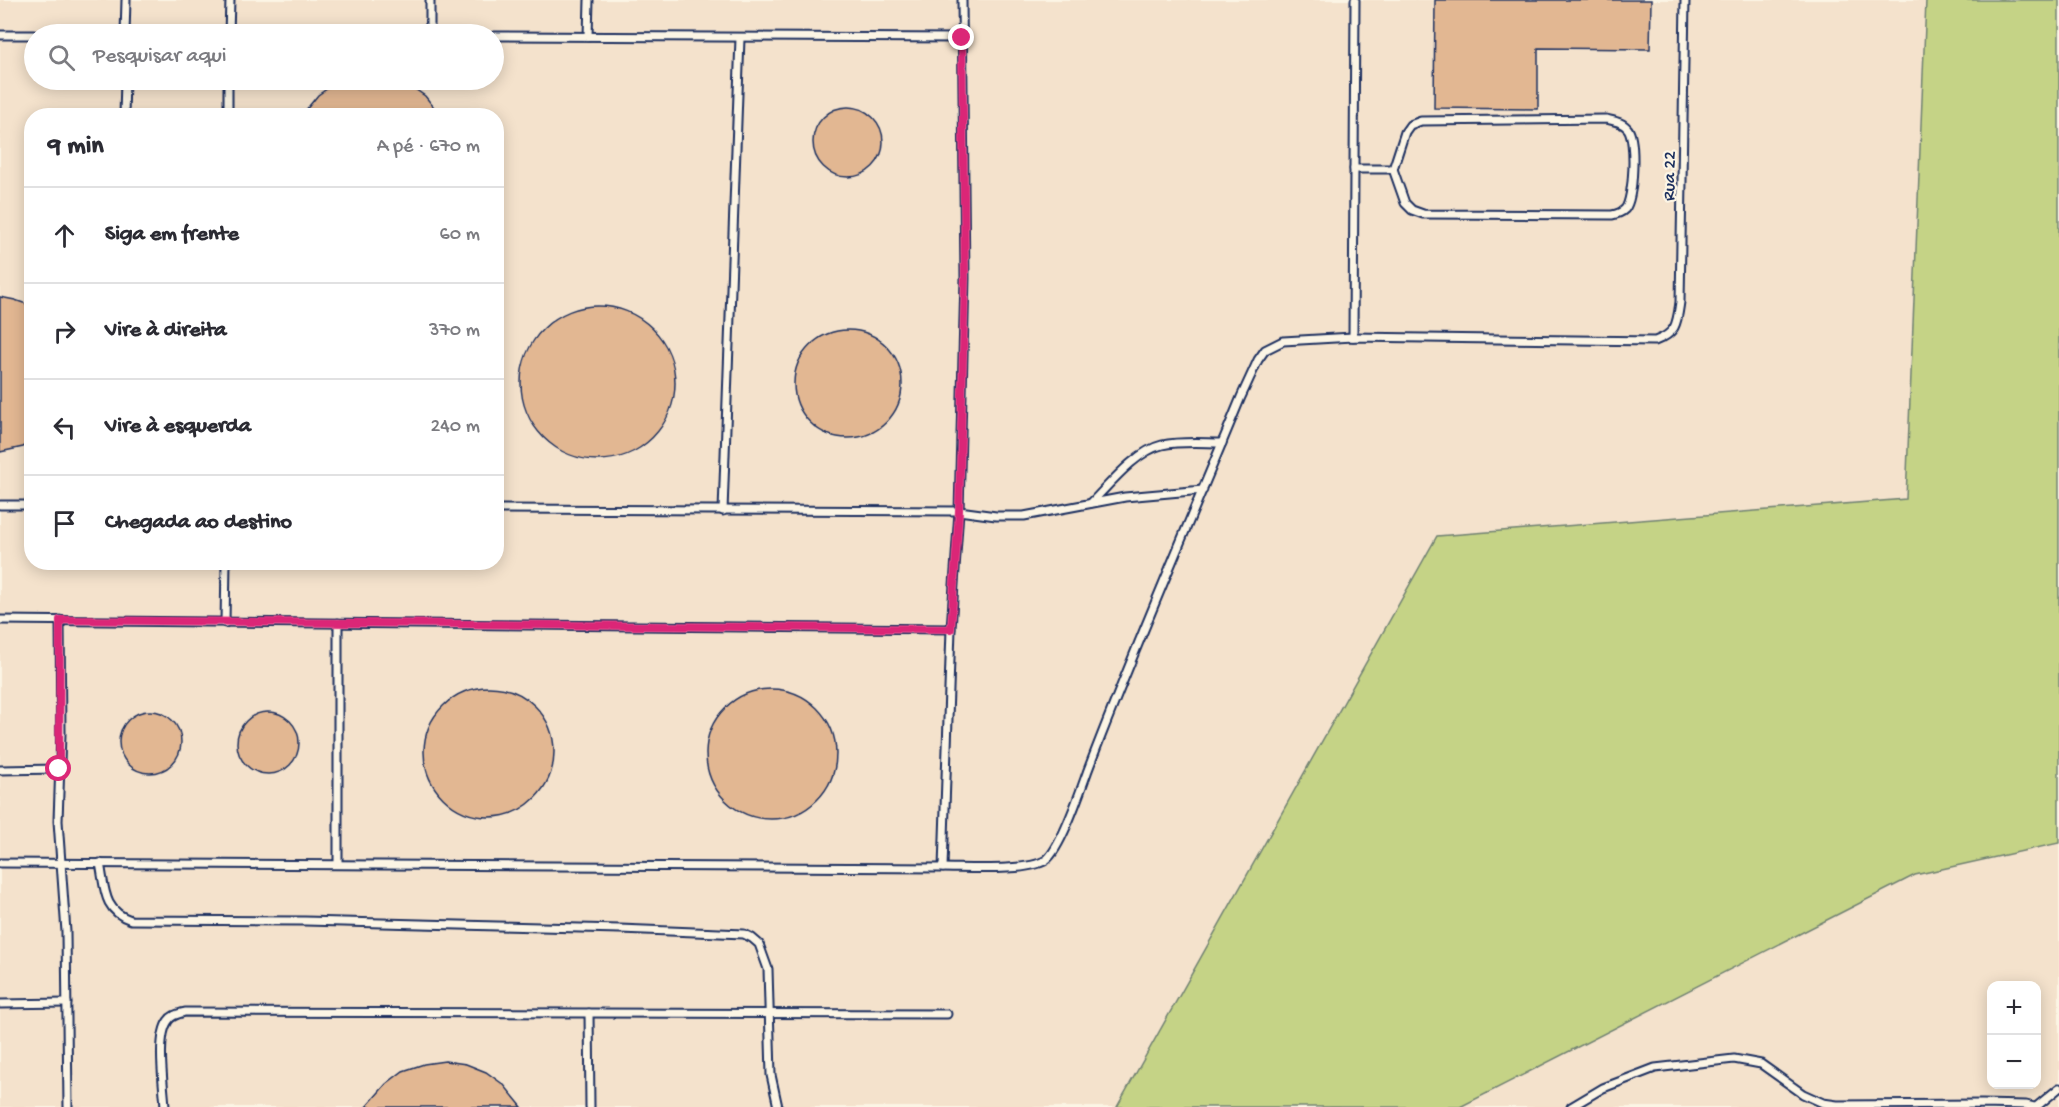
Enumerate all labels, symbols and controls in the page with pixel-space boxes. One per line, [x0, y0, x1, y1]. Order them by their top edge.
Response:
search box [24, 24, 504, 90]
route end [948, 24, 974, 50]
icon: search [45, 41, 78, 74]
text: Pesquisar aqui [93, 44, 227, 70]
text: 9 min [48, 132, 104, 163]
text: A pé · 670 m [377, 136, 480, 159]
street label: Rua 22 [1660, 151, 1681, 201]
icon: ahead [48, 219, 81, 252]
text: Siga em frente [105, 222, 239, 248]
text: 60 m [440, 224, 480, 247]
icon: right [48, 315, 81, 348]
text: Vire à direita [105, 318, 227, 344]
text: 370 m [429, 320, 480, 343]
icon: left [48, 411, 81, 444]
text: Vire à esquerda [105, 414, 251, 440]
text: 240 m [430, 416, 480, 439]
icon: arrive [48, 507, 81, 540]
text: Chegada ao destino [105, 510, 292, 536]
route start [45, 755, 71, 781]
map controls [1987, 981, 2041, 1089]
button: + [1987, 981, 2041, 1035]
button: − [1987, 1035, 2041, 1089]

